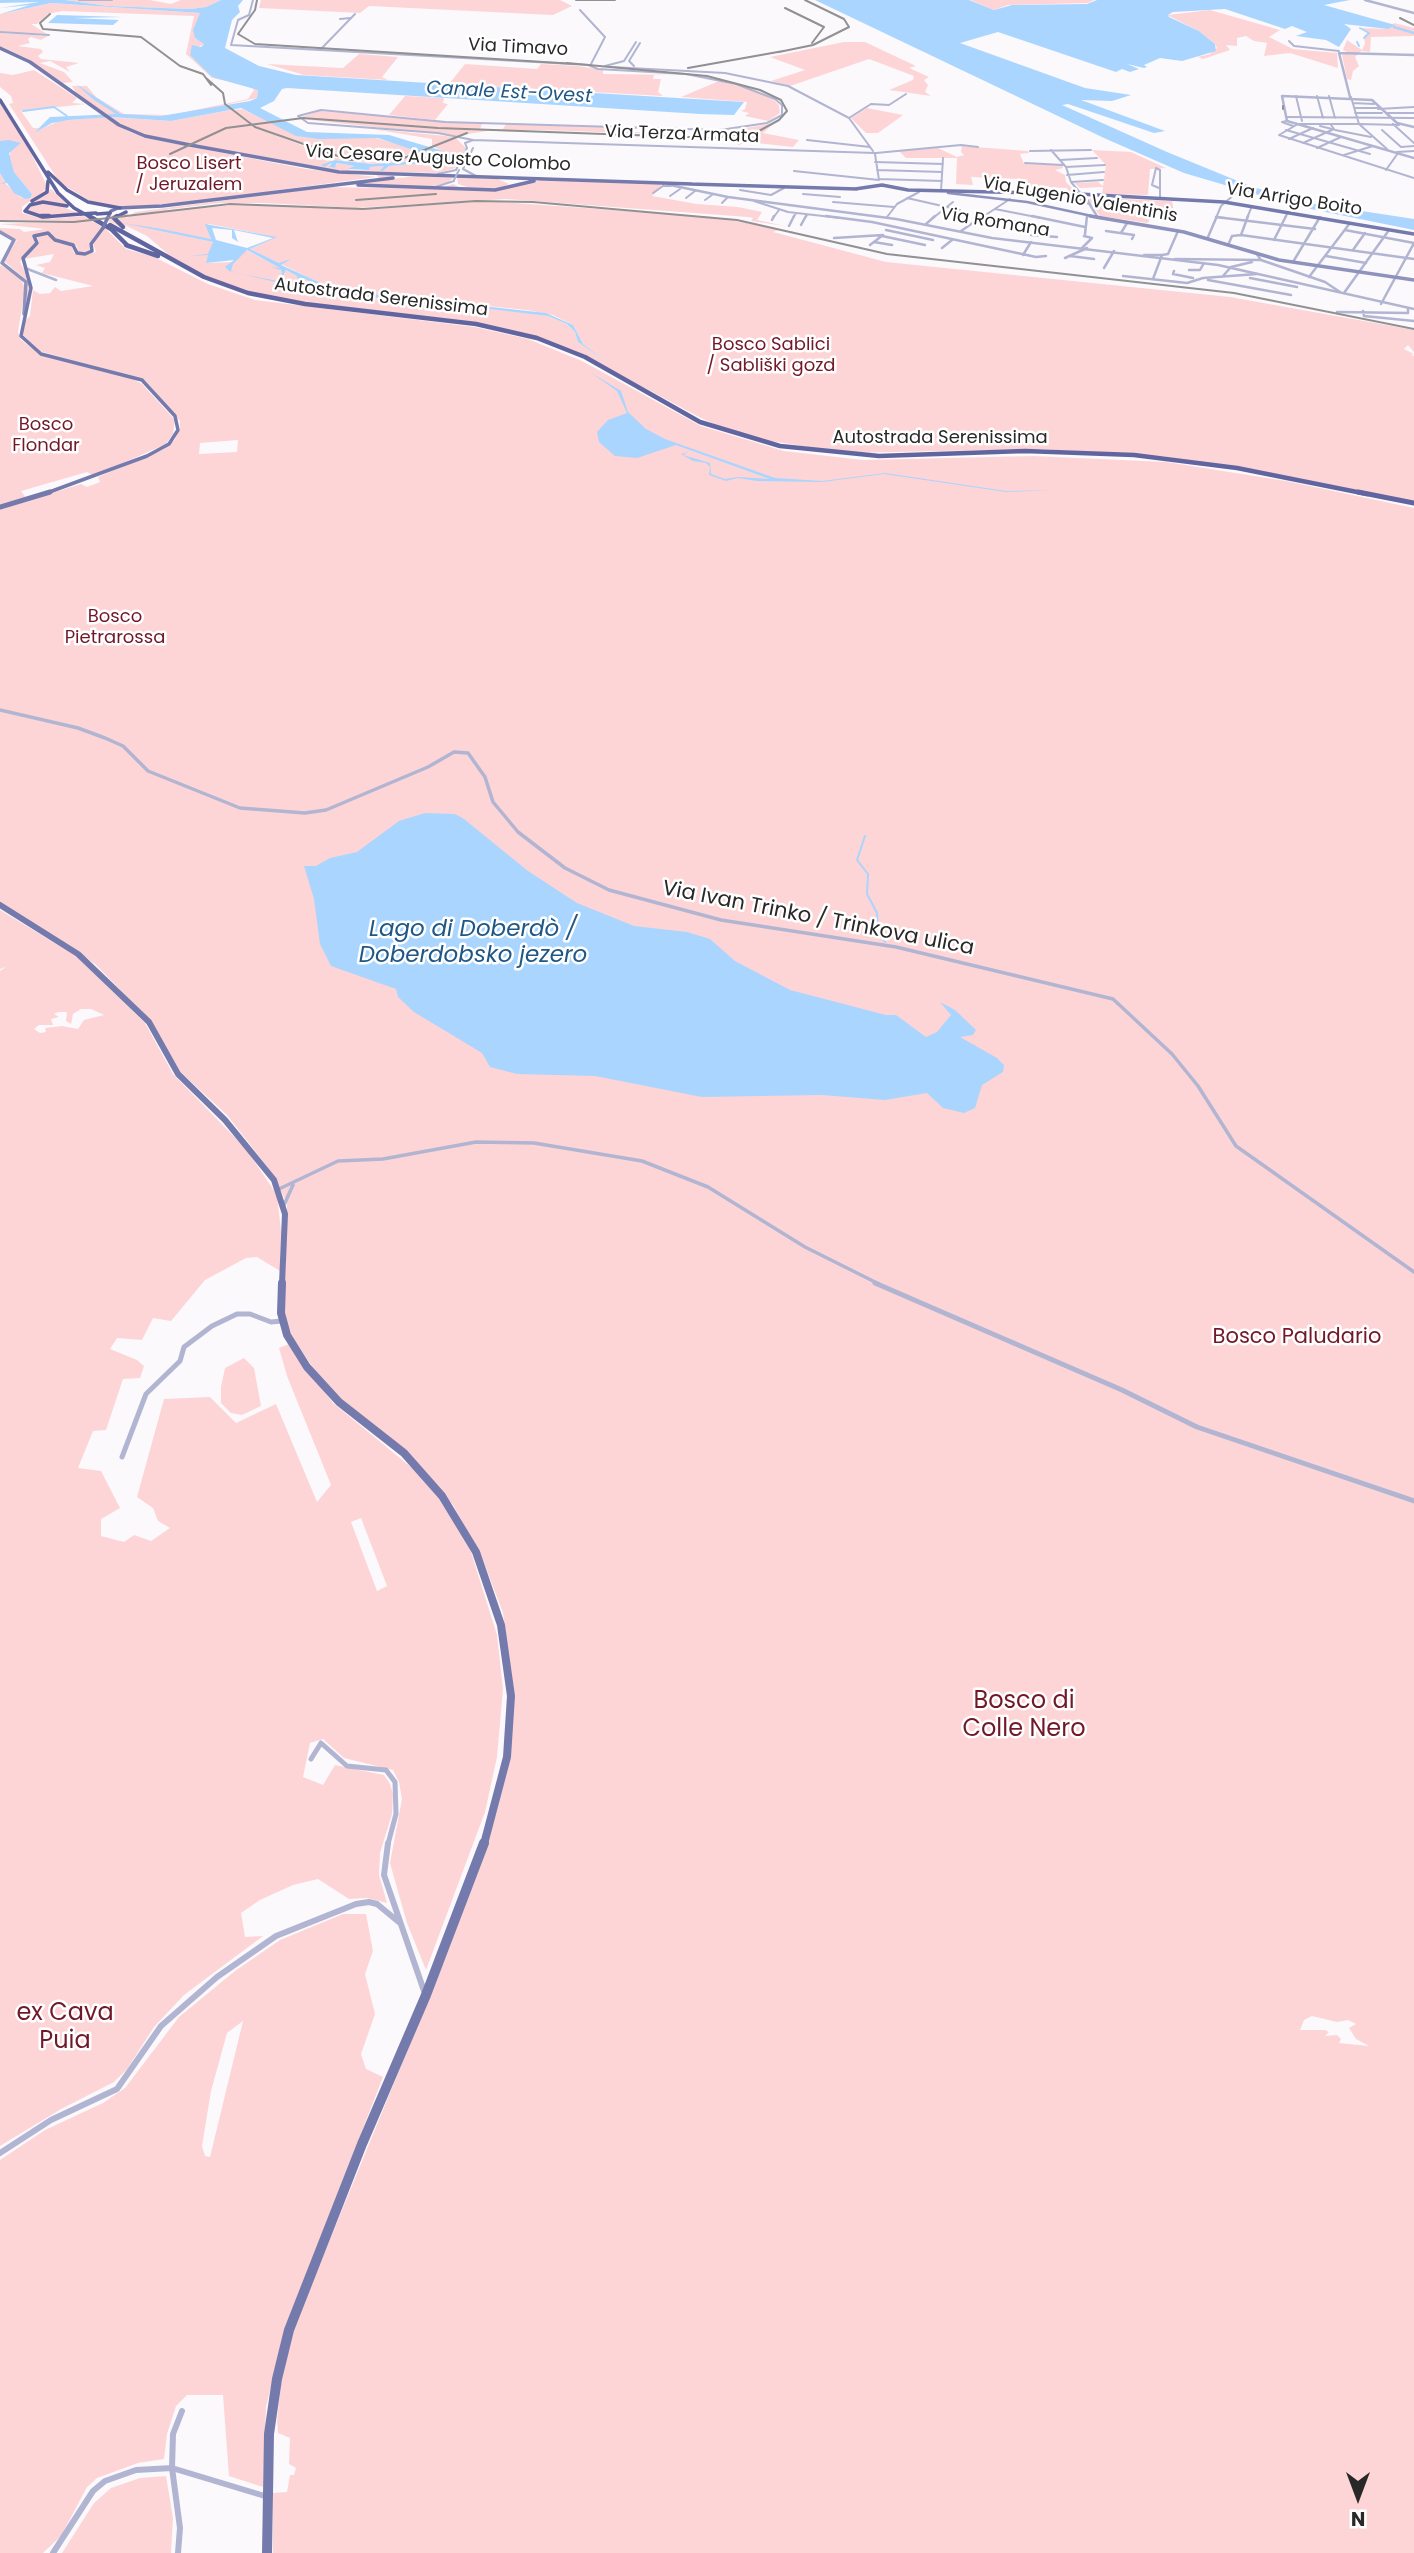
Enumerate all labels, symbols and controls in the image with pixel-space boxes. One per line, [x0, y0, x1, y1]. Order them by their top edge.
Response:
street label: Via Timavo [467, 35, 569, 61]
water label: Canale Est-Ovest [426, 77, 592, 109]
street label: Via Terza Armata [604, 122, 760, 148]
street label: Via Cesare Augusto Colombo [305, 141, 571, 177]
park label: Bosco Lisert / Jeruzalem [136, 153, 242, 196]
street label: Via Eugenio Valentinis [981, 172, 1179, 228]
street label: Via Arrigo Boito [1225, 179, 1363, 221]
street label: Via Romana [939, 204, 1051, 242]
street label: Autostrada Serenissima [273, 274, 489, 322]
park label: Bosco Sablici / Sabliški gozd [706, 334, 836, 376]
park label: Bosco Flondar [12, 414, 80, 457]
street label: Autostrada Serenissima [832, 427, 1048, 449]
park label: Bosco Pietrarossa [65, 606, 165, 648]
street label: Via Ivan Trinko / Trinkova ulica [660, 876, 976, 962]
water label: Lago di Doberdò / Doberdobsko jezero [359, 916, 587, 970]
park label: Bosco Paludario [1213, 1325, 1381, 1351]
park label: Bosco di Colle Nero [962, 1688, 1086, 1744]
park label: ex Cava Puia [16, 2000, 114, 2056]
north arrow [1323, 2462, 1393, 2532]
text: N [1351, 2505, 1365, 2532]

